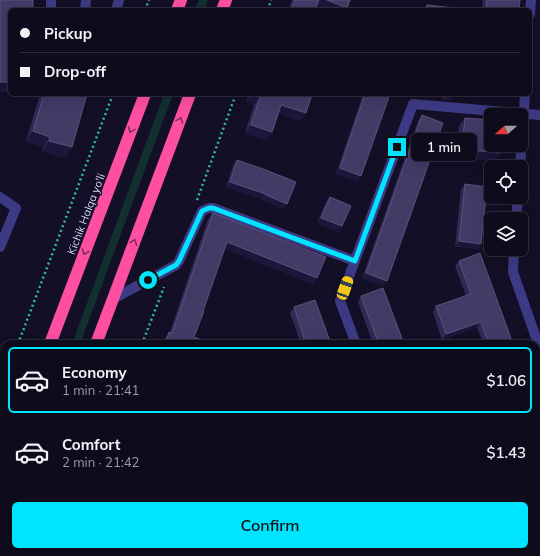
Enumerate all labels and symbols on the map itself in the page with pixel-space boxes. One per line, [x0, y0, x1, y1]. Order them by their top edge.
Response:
north arrow [484, 108, 528, 152]
one-way arrow [176, 117, 184, 124]
one-way arrow [128, 127, 136, 134]
callout: 1 min [411, 133, 477, 161]
route end [388, 138, 406, 156]
street label: Kichik Halqa yo'li [64, 171, 108, 257]
one-way arrow [130, 239, 138, 246]
one-way arrow [82, 248, 90, 255]
route start [139, 271, 157, 289]
car [335, 275, 355, 301]

